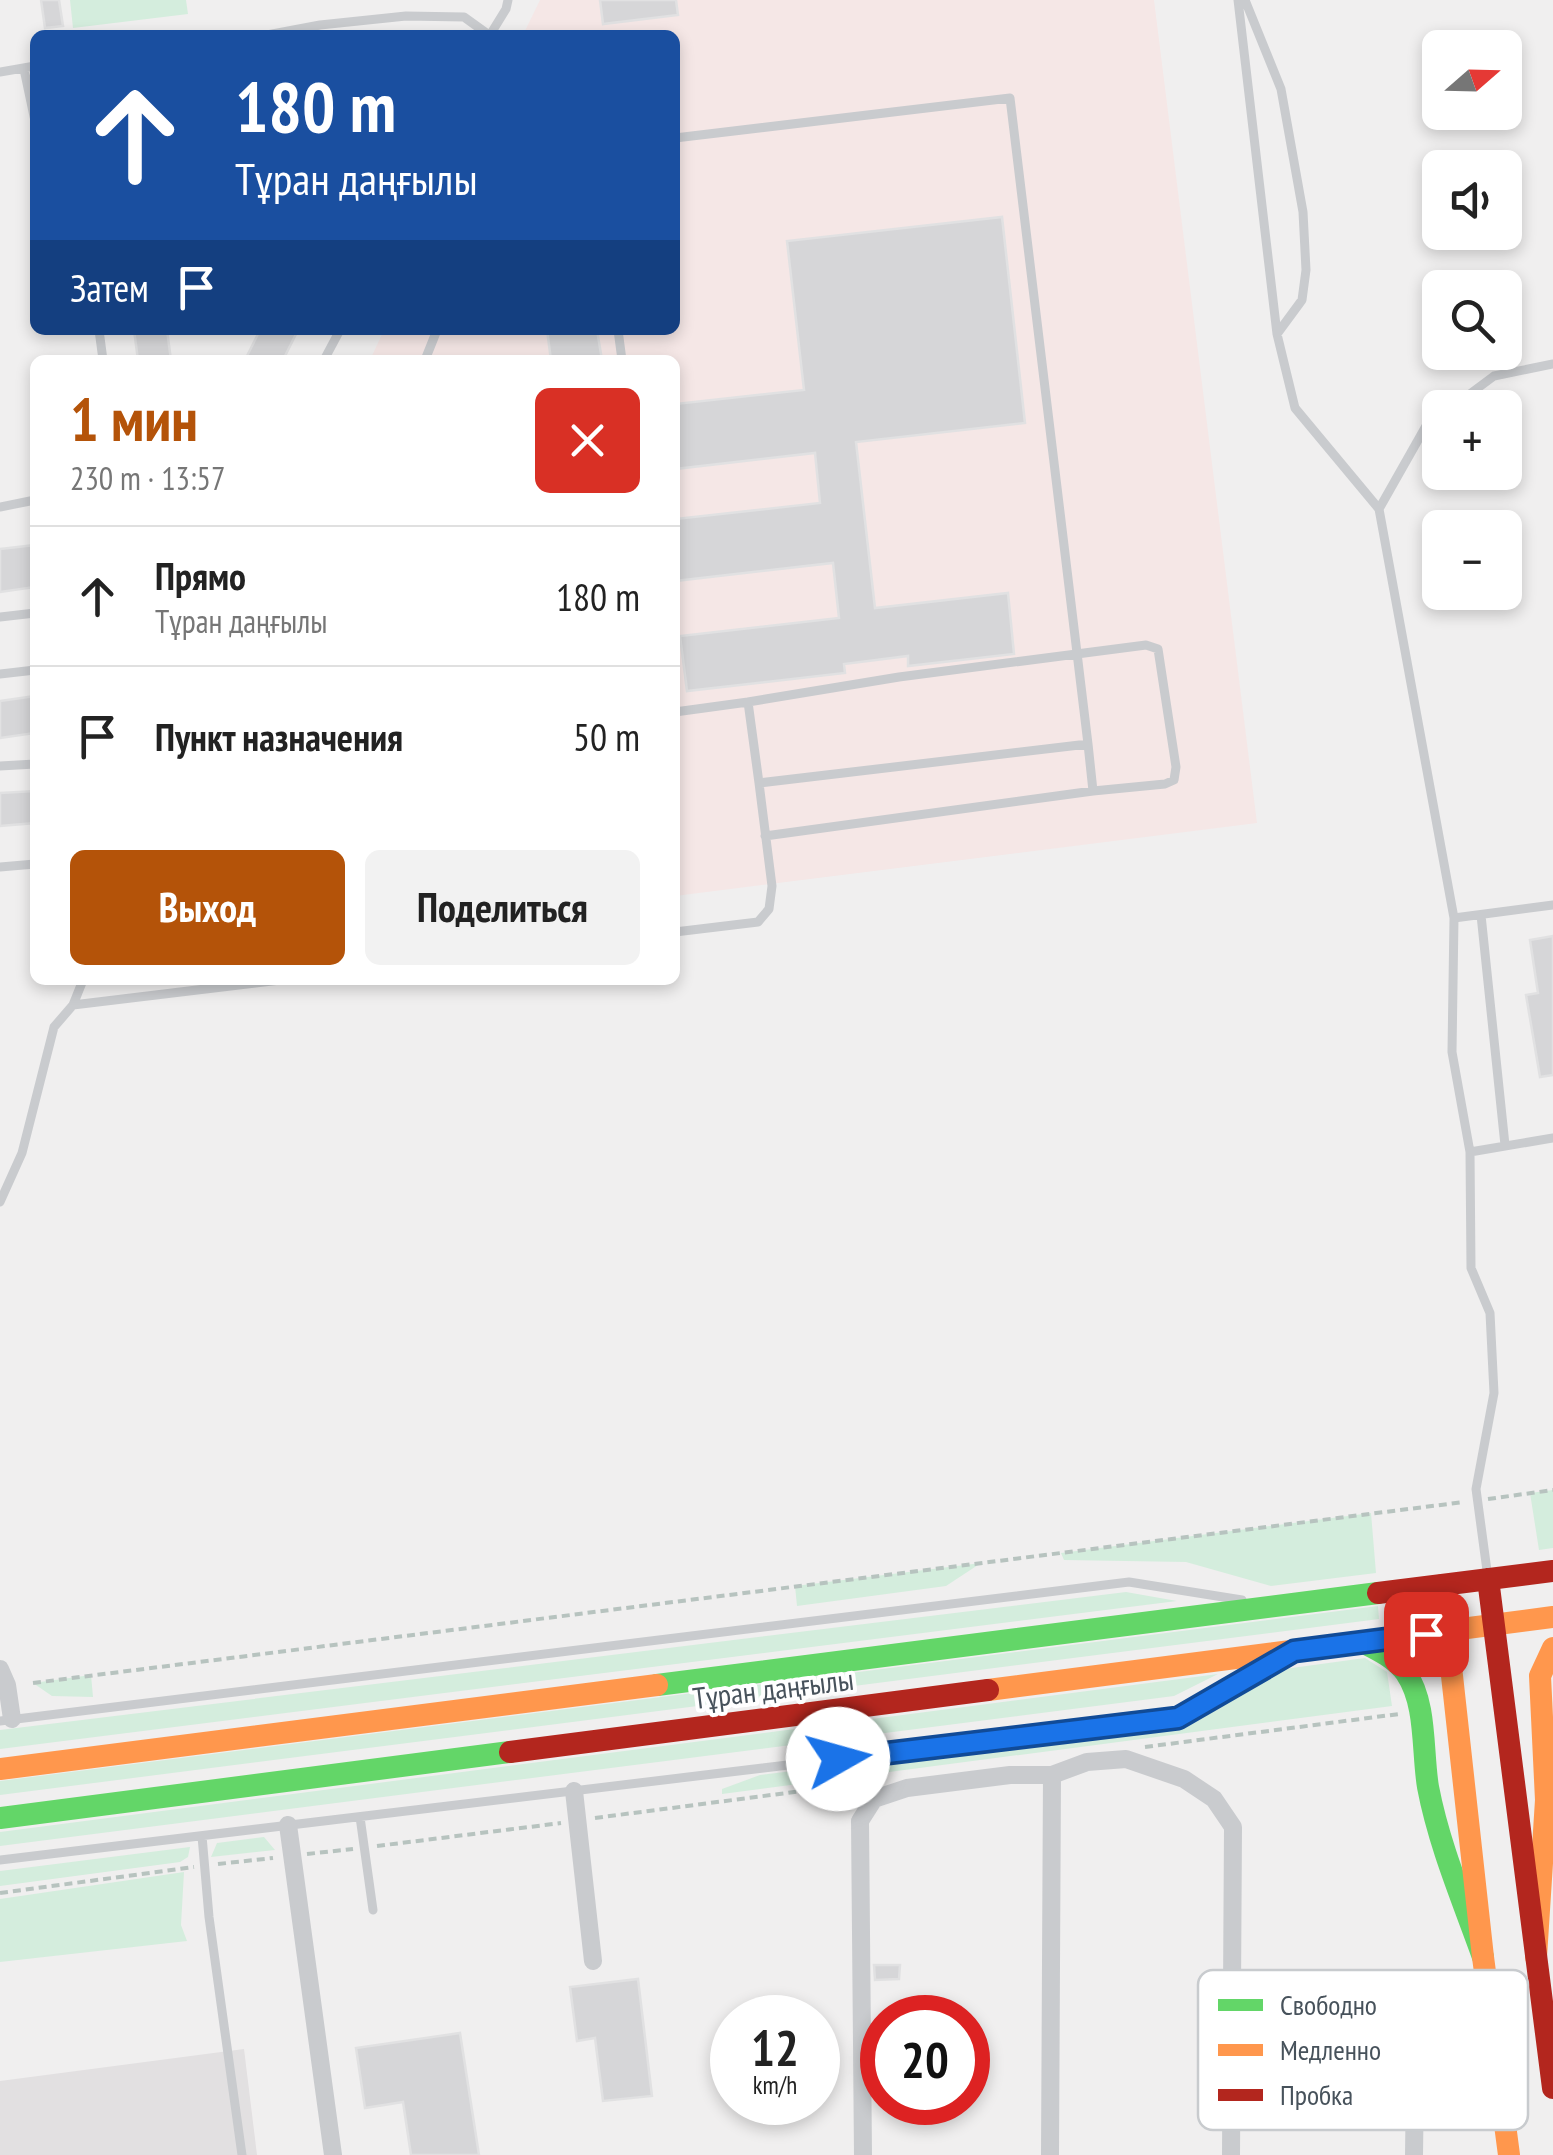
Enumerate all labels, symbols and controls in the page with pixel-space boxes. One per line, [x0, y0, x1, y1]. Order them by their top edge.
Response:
north arrow [1422, 30, 1522, 130]
map controls [1422, 30, 1522, 610]
text: 180 m [235, 61, 396, 151]
icon: ahead [70, 70, 200, 200]
text: Тұран даңғылы [235, 149, 478, 207]
button: sound [1422, 150, 1522, 250]
icon: arrive [169, 260, 224, 315]
text: Затем [70, 263, 149, 312]
button: search [1422, 270, 1522, 370]
text: 1 мин [70, 380, 198, 458]
button: close [535, 388, 640, 493]
button: + [1422, 390, 1522, 490]
text: 230 m · 13:57 [70, 457, 225, 499]
button: − [1422, 510, 1522, 610]
text: Прямо [155, 551, 246, 600]
icon: ahead [70, 569, 125, 624]
text: 180 m [556, 572, 640, 621]
text: Тұран даңғылы [155, 600, 328, 642]
icon: arrive [70, 709, 125, 764]
text: Пункт назначения [155, 712, 403, 761]
text: 50 m [573, 712, 640, 761]
button: Выход [70, 850, 345, 965]
button: Поделиться [365, 850, 640, 965]
pin [1384, 1592, 1469, 1677]
icon: arrive [1399, 1607, 1454, 1662]
street label: Тұран даңғылы [690, 1659, 856, 1717]
position arrow [786, 1707, 890, 1811]
legend [1198, 1970, 1528, 2130]
text: Свободно [1280, 1986, 1377, 2023]
speed limit sign: 20 [860, 1995, 990, 2125]
text: 12 [751, 2015, 799, 2080]
text: Медленно [1280, 2031, 1381, 2068]
text: km/h [753, 2069, 797, 2101]
text: Пробка [1280, 2076, 1353, 2113]

